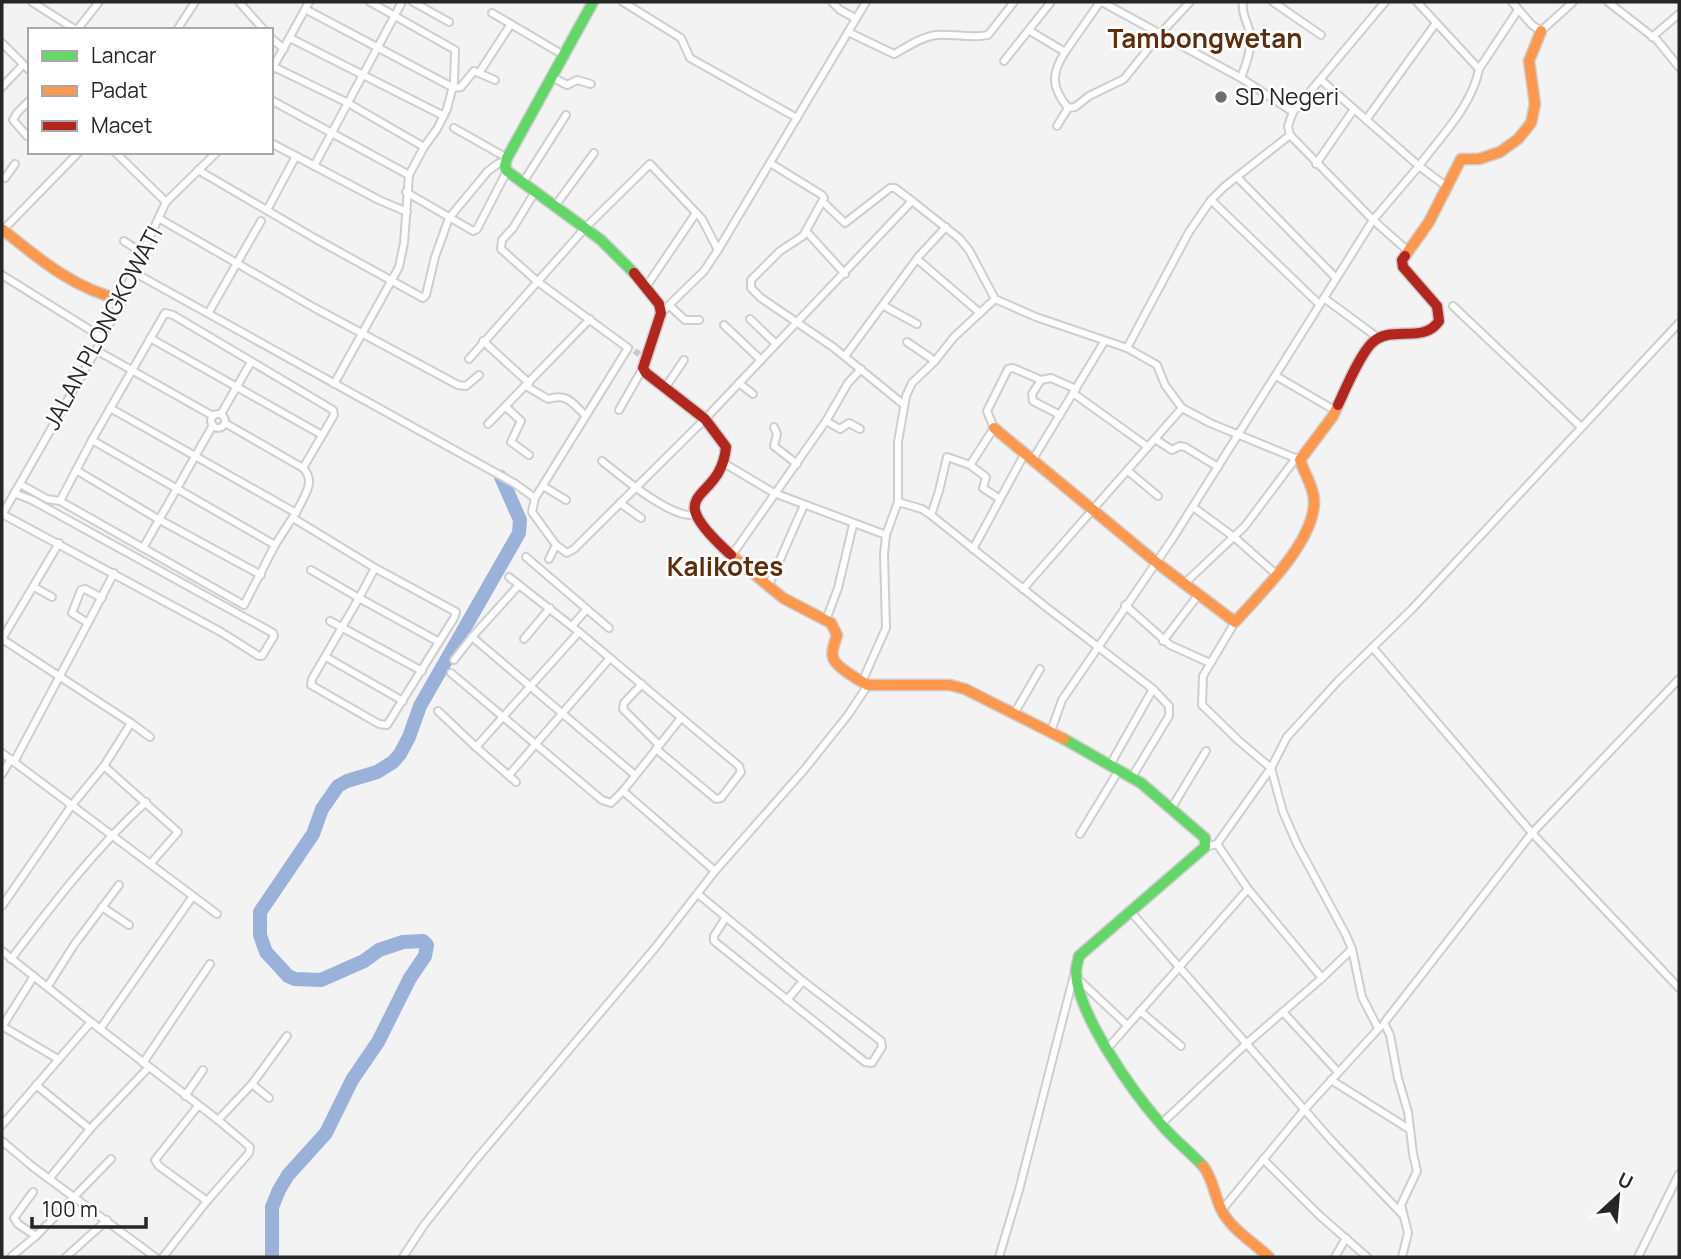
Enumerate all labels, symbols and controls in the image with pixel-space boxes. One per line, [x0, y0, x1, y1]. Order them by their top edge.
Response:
district label: Tambongwetan [1107, 20, 1303, 56]
legend [28, 28, 273, 154]
text: Lancar [91, 41, 157, 69]
text: Padat [91, 76, 147, 104]
place label: SD Negeri [1235, 80, 1339, 112]
marker: SD Negeri [1213, 89, 1229, 105]
text: Macet [91, 111, 152, 139]
street label: JALAN PLONGKOWATI [35, 220, 169, 435]
district label: Kalikotes [667, 548, 783, 584]
north arrow [1583, 1161, 1653, 1231]
text: U [1614, 1166, 1637, 1195]
scale bar [32, 1186, 145, 1230]
text: 100 m [42, 1195, 98, 1223]

